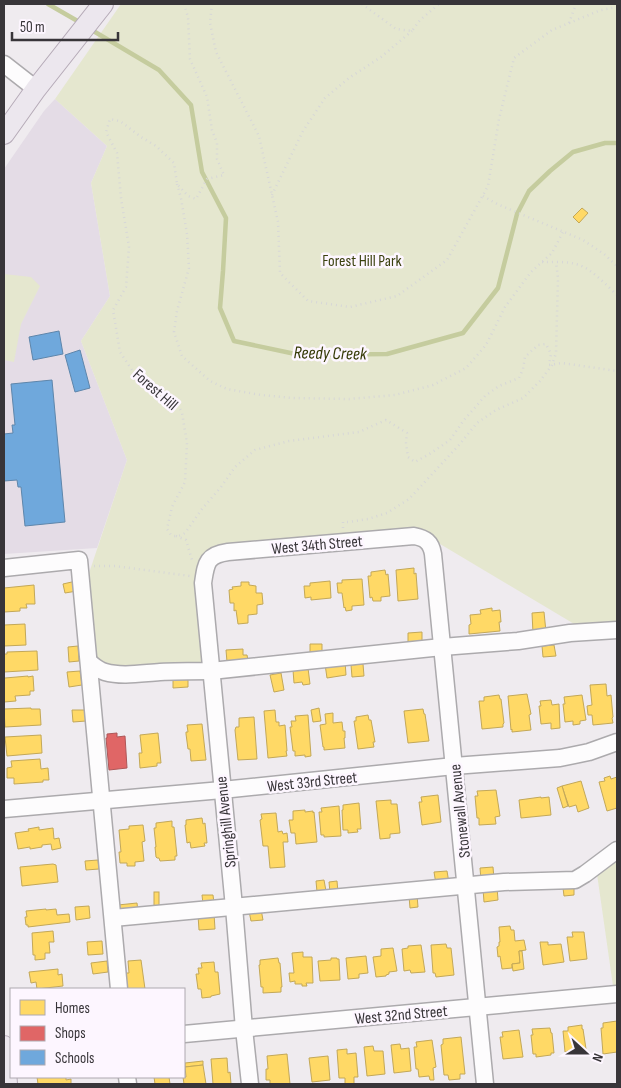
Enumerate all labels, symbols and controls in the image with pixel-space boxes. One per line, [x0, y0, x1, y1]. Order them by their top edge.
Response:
scale bar [12, 10, 119, 42]
text: 50 m [20, 18, 45, 37]
park label: Forest Hill Park [322, 252, 402, 271]
water label: Reedy Creek [293, 342, 368, 365]
street label: Forest Hill [129, 365, 181, 415]
street label: West 34th Street [271, 532, 364, 559]
street label: Stonewall Avenue [446, 763, 475, 859]
street label: West 33rd Street [266, 768, 358, 797]
street label: Springhill Avenue [212, 775, 241, 868]
legend [10, 988, 185, 1078]
text: Homes [55, 999, 90, 1018]
street label: West 32nd Street [354, 1002, 448, 1029]
text: Shops [55, 1024, 86, 1043]
north arrow [561, 1028, 611, 1078]
text: Schools [55, 1049, 94, 1068]
text: N [588, 1051, 607, 1064]

